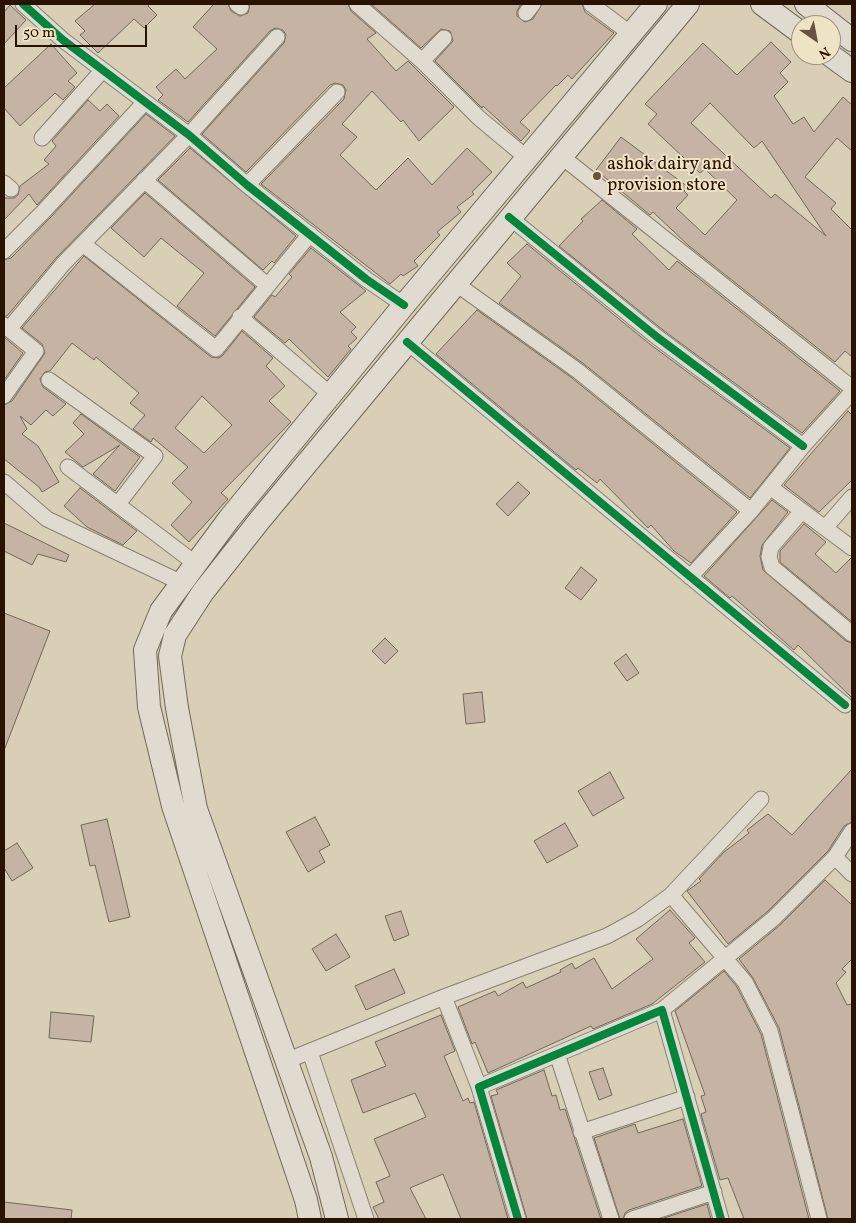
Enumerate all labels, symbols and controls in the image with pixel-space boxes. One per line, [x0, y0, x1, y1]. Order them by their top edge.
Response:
scale bar [18, 15, 150, 47]
north arrow [791, 15, 841, 65]
text: 50 m [23, 23, 55, 44]
text: N [814, 41, 833, 63]
place label: ashok dairy and provision store [607, 155, 732, 198]
marker: ashok dairy and provision store [591, 170, 603, 182]

